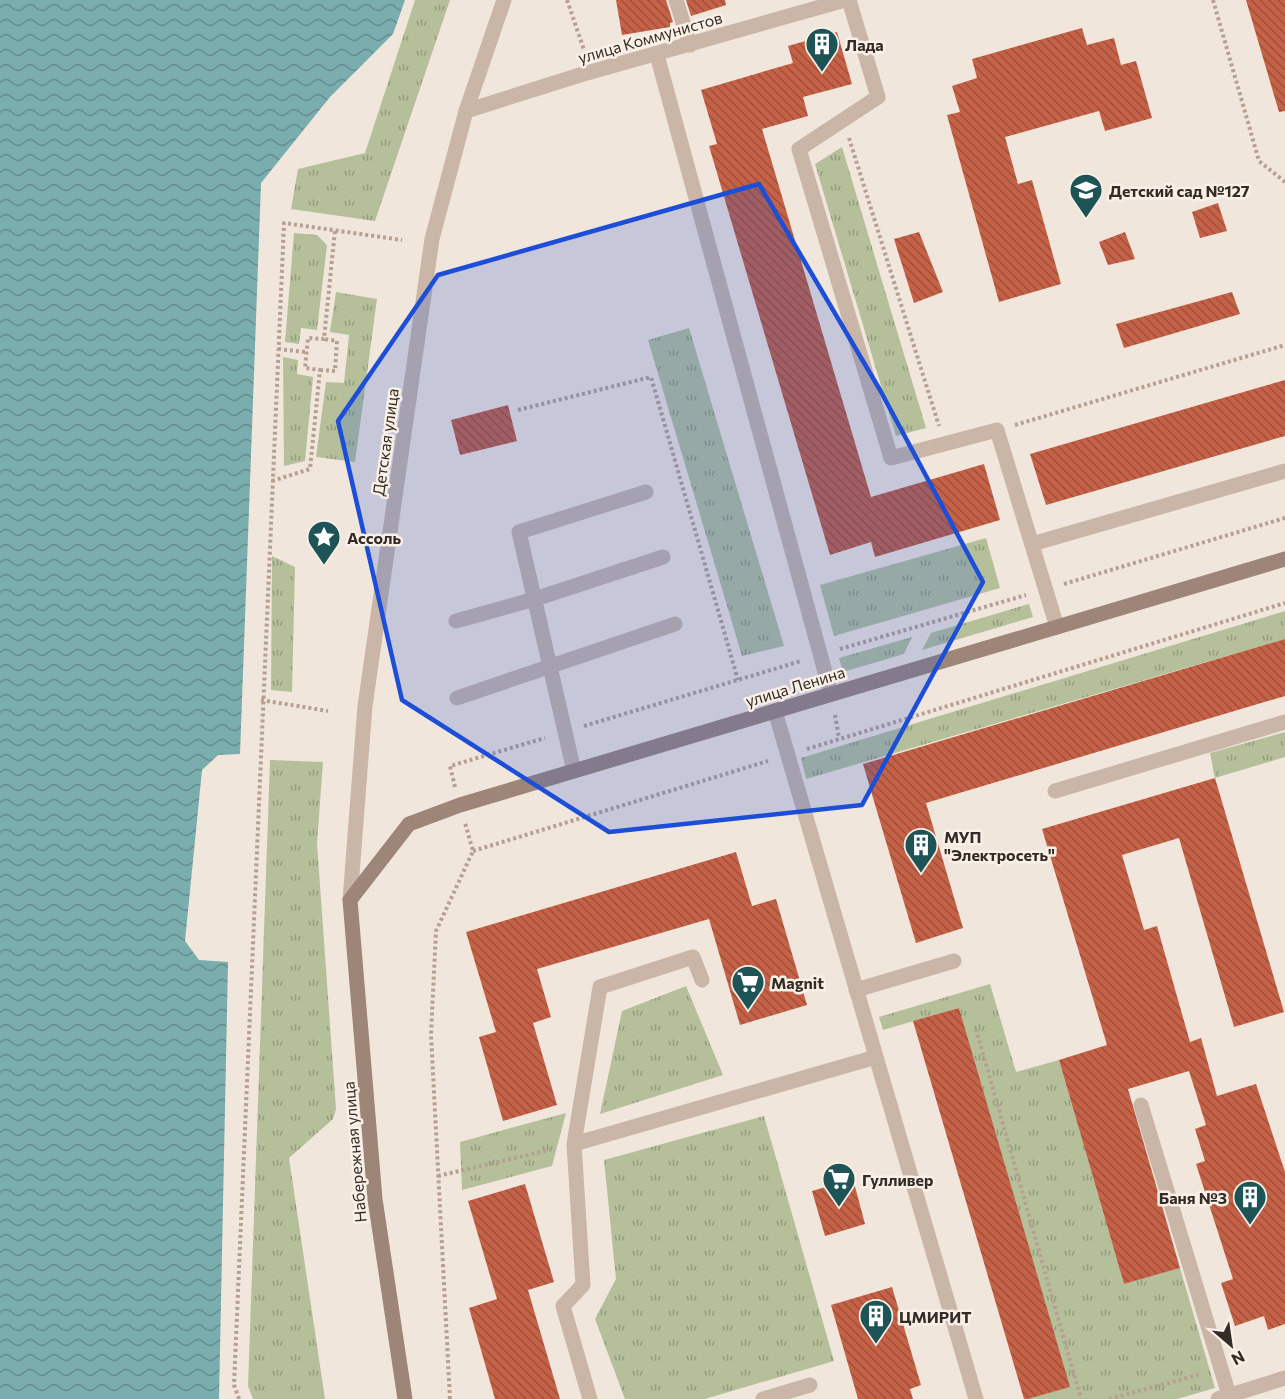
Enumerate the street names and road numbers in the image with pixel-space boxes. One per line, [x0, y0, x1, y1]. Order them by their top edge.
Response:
street label: улица Коммунистов [576, 7, 724, 67]
street label: Детская улица [368, 387, 402, 497]
street label: улица Ленина [743, 662, 847, 710]
street label: Набережная улица [338, 1081, 370, 1223]

